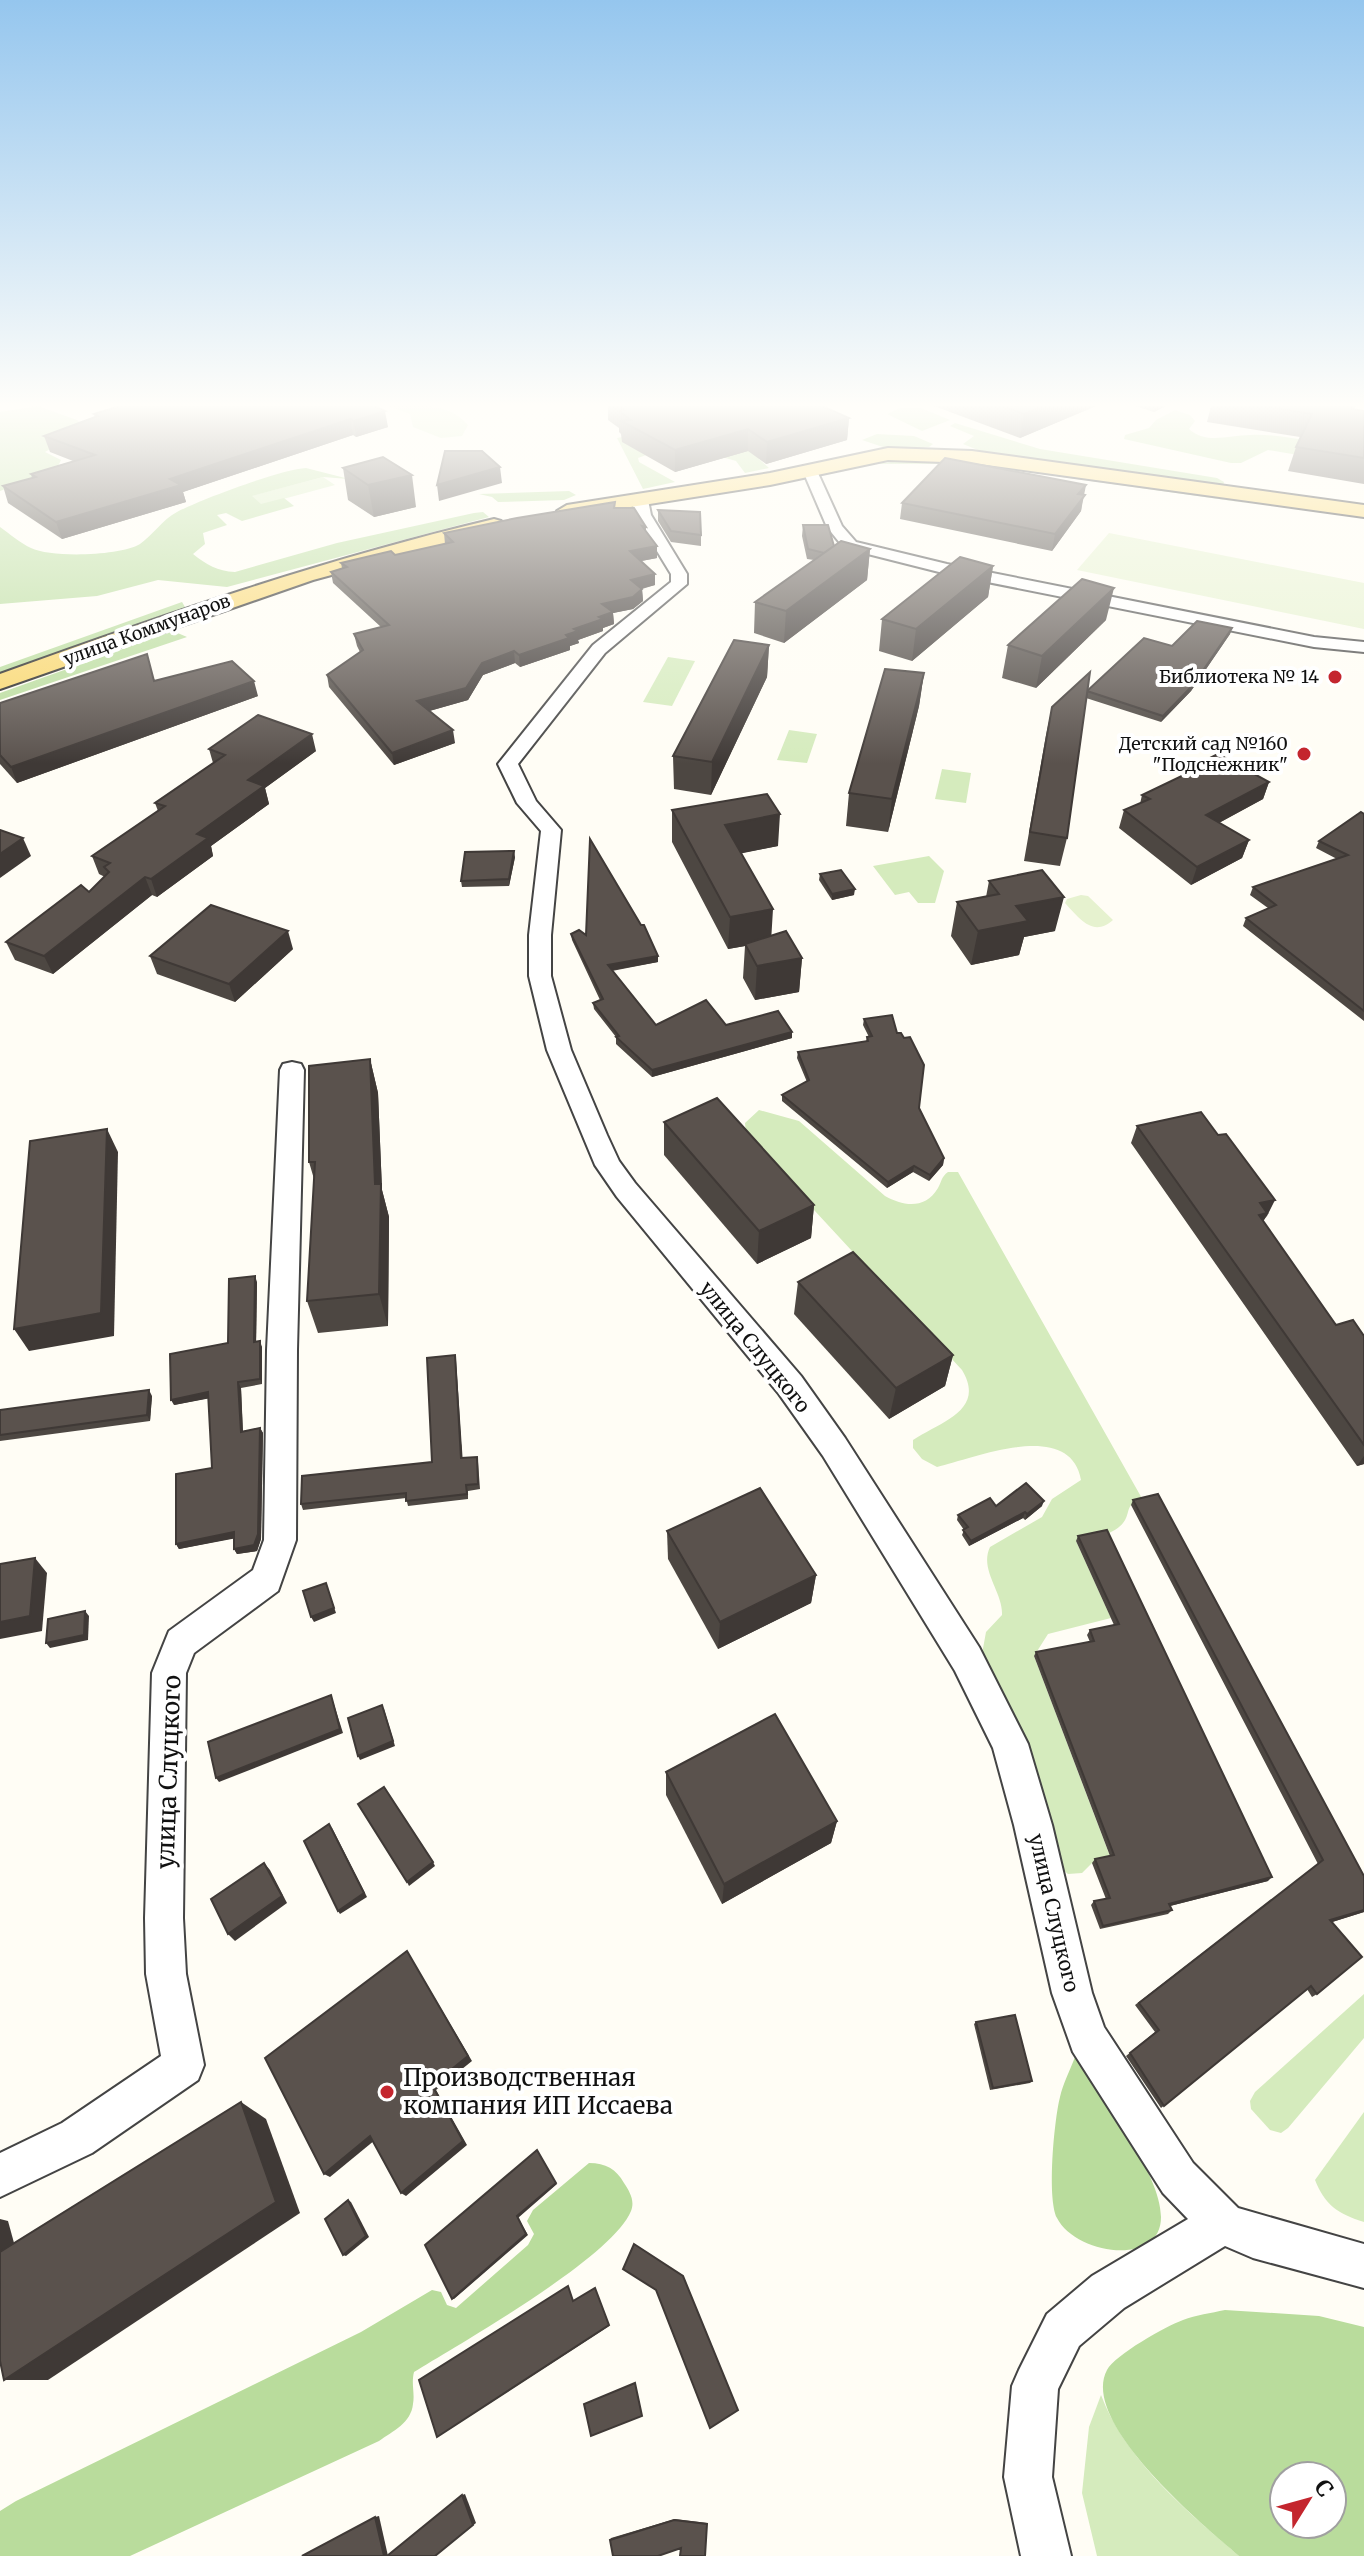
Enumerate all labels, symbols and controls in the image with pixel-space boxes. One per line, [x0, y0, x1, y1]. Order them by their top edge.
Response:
street label: улица Коммунаров [60, 589, 234, 670]
place label: Библиотека № 14 [1159, 665, 1319, 688]
marker: Библиотека № 14 [1326, 668, 1344, 686]
place label: Детский сад №160 "Подснежник" [1119, 732, 1288, 776]
marker: Детский сад №160 "Подснежник" [1295, 745, 1313, 763]
street label: улица Слуцкого [695, 1276, 816, 1418]
street label: улица Слуцкого [150, 1674, 187, 1870]
street label: улица Слуцкого [1024, 1831, 1085, 1995]
place label: Производственная компания ИП Иссаева [403, 2062, 673, 2121]
marker: Производственная компания ИП Иссаева [378, 2083, 396, 2101]
north arrow [1268, 2460, 1348, 2540]
text: С [1308, 2474, 1340, 2502]

